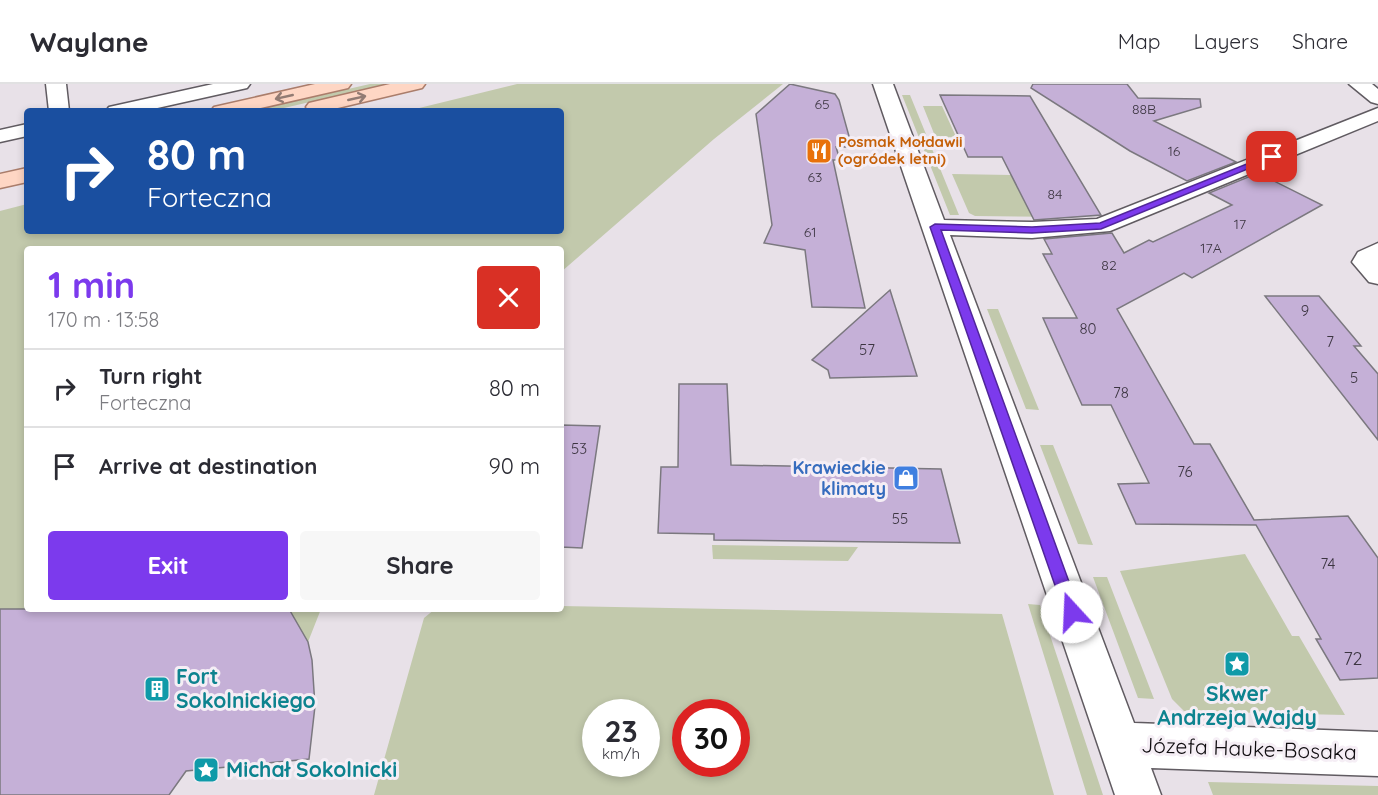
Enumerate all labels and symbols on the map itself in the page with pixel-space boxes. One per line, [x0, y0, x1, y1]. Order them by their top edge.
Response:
one-way arrow [347, 91, 366, 103]
one-way arrow [274, 92, 294, 103]
house number: 65 [814, 95, 830, 113]
house number: 88B [1132, 100, 1156, 118]
pin [1246, 131, 1297, 182]
place label: Posmak Mołdawii (ogródek letni) [838, 132, 963, 168]
restaurant icon: Posmak Mołdawii (ogródek letni) [804, 136, 834, 166]
house number: 16 [1168, 142, 1181, 160]
house number: 63 [808, 168, 822, 186]
house number: 84 [1048, 185, 1062, 203]
house number: 17 [1234, 215, 1246, 233]
house number: 61 [804, 223, 816, 241]
house number: 17A [1200, 239, 1222, 257]
house number: 82 [1101, 256, 1117, 274]
house number: 9 [1301, 301, 1309, 320]
house number: 80 [1079, 319, 1097, 338]
house number: 7 [1326, 332, 1334, 351]
house number: 57 [859, 340, 875, 359]
house number: 5 [1350, 368, 1358, 387]
house number: 78 [1113, 383, 1129, 402]
house number: 53 [571, 439, 587, 458]
place label: Krawieckie klimaty [792, 456, 886, 500]
house number: 76 [1177, 462, 1193, 481]
shop icon: Krawieckie klimaty [891, 463, 921, 493]
house number: 55 [892, 509, 908, 528]
house number: 74 [1320, 554, 1336, 573]
position arrow [1040, 580, 1104, 644]
house number: 72 [1343, 647, 1363, 670]
place icon: Skwer Andrzeja Wajdy [1222, 649, 1252, 679]
place label: Fort Sokolnickiego [176, 663, 316, 713]
building icon: Fort Sokolnickiego [142, 674, 172, 704]
place label: Skwer Andrzeja Wajdy [1157, 680, 1317, 730]
speed limit sign: 30 [672, 699, 750, 777]
street label: Józefa Hauke-Bosaka [1141, 731, 1357, 765]
place icon: Michał Sokolnicki [191, 755, 221, 785]
place label: Michał Sokolnicki [226, 756, 397, 782]

